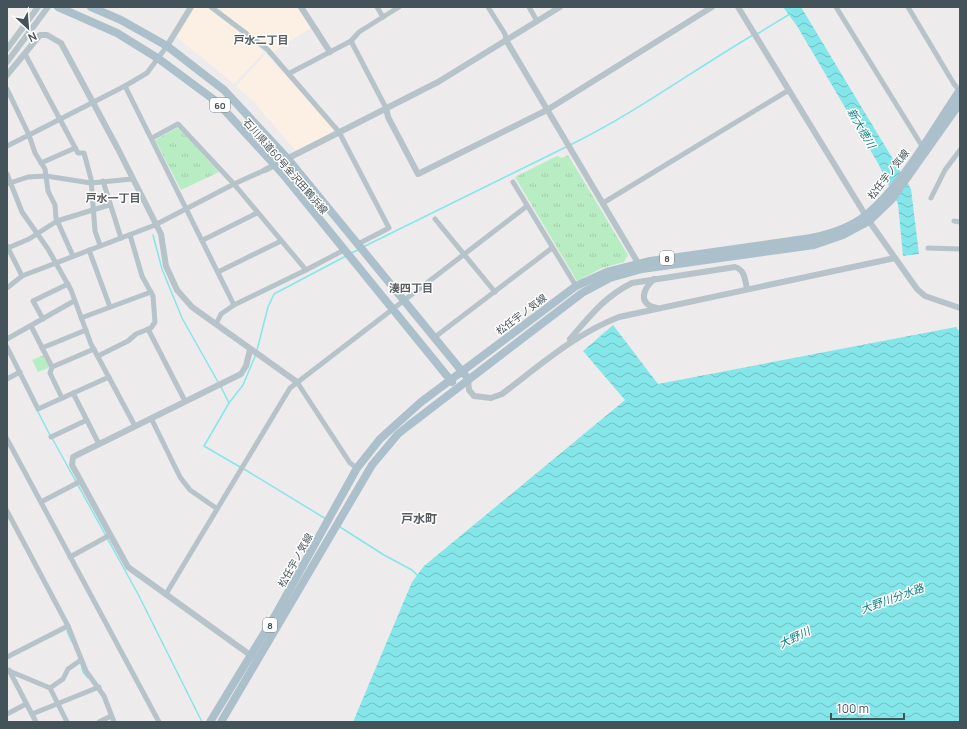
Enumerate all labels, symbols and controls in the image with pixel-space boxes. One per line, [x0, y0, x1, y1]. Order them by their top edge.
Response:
north arrow [8, 8, 48, 48]
text: N [26, 29, 39, 46]
district label: 戸水二丁目 [234, 32, 289, 47]
road number: 60 [210, 98, 230, 112]
water label: 新大徳川 [845, 105, 880, 152]
street label: 石川県道60号金沢田鶴浜線 [241, 115, 331, 217]
street label: 松任宇ノ気線 [864, 146, 912, 202]
district label: 戸水一丁目 [86, 190, 141, 205]
road number: 8 [660, 251, 674, 265]
district label: 湊四丁目 [389, 280, 433, 295]
street label: 松任宇ノ気線 [493, 290, 549, 338]
district label: 戸水町 [401, 510, 437, 527]
street label: 松任宇ノ気線 [274, 530, 316, 590]
water label: 大野川分水路 [858, 579, 927, 616]
road number: 8 [263, 618, 277, 632]
water label: 大野川 [776, 623, 813, 651]
scale bar [831, 695, 904, 721]
text: 100 m [837, 700, 869, 717]

